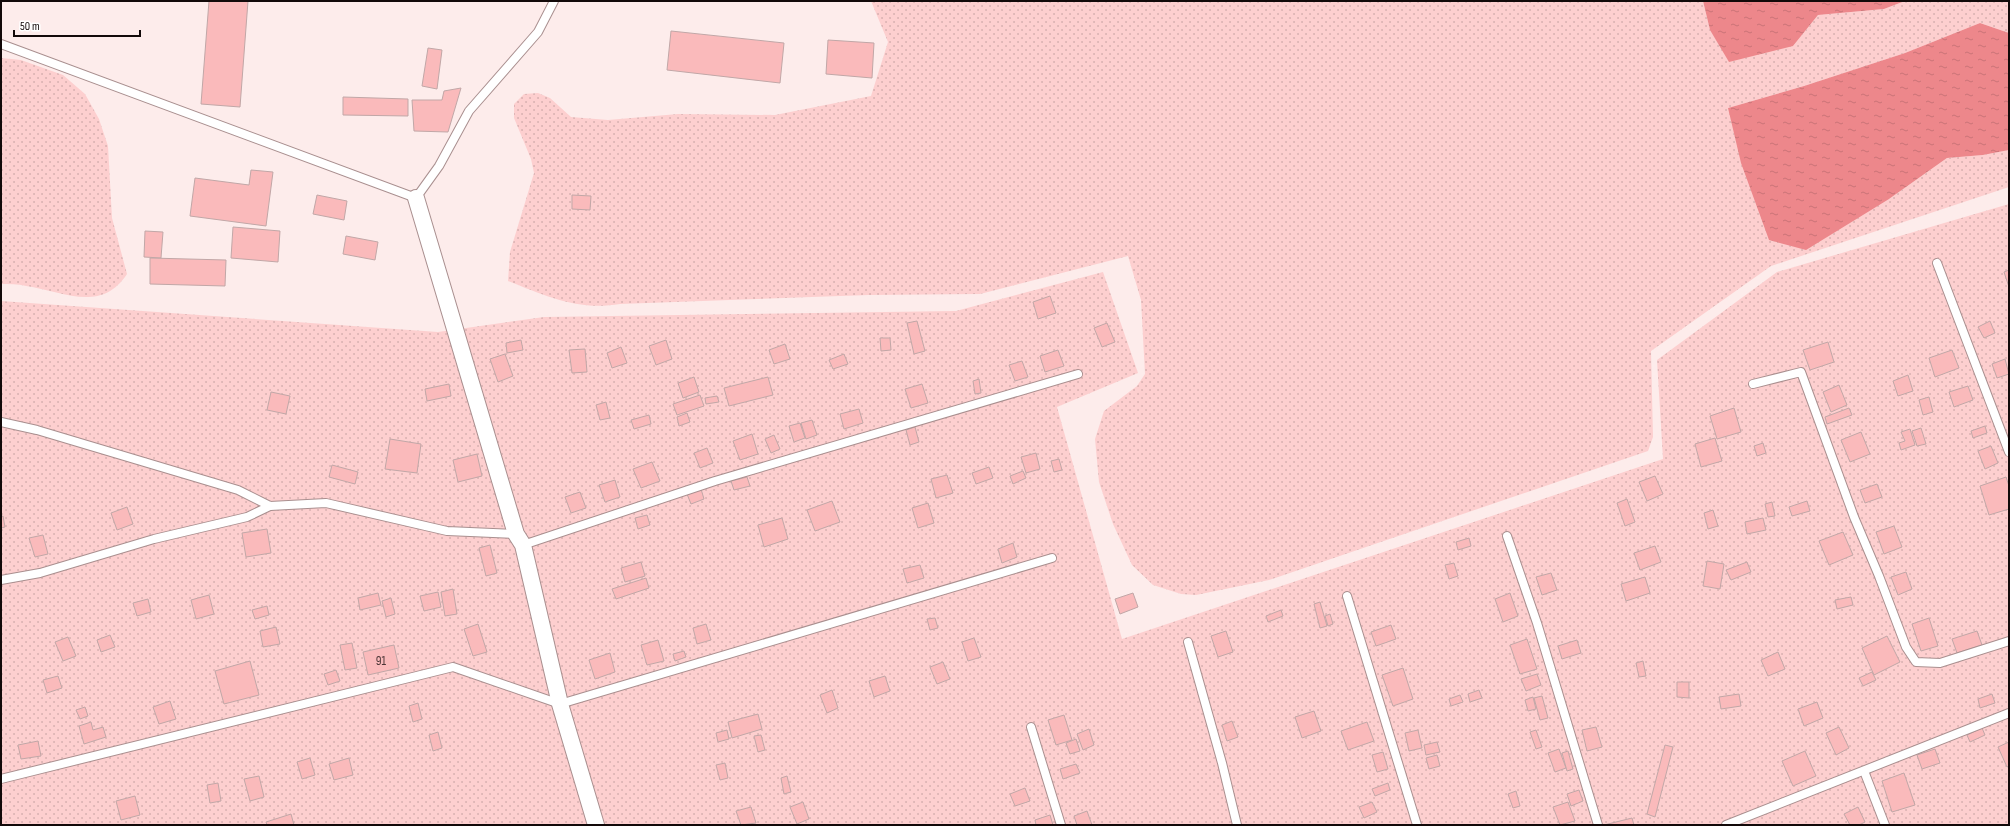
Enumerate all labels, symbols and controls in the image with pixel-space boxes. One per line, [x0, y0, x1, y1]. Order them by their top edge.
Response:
scale bar [14, 12, 140, 38]
text: 50 m [20, 19, 40, 34]
house number: 91 [376, 653, 387, 669]

